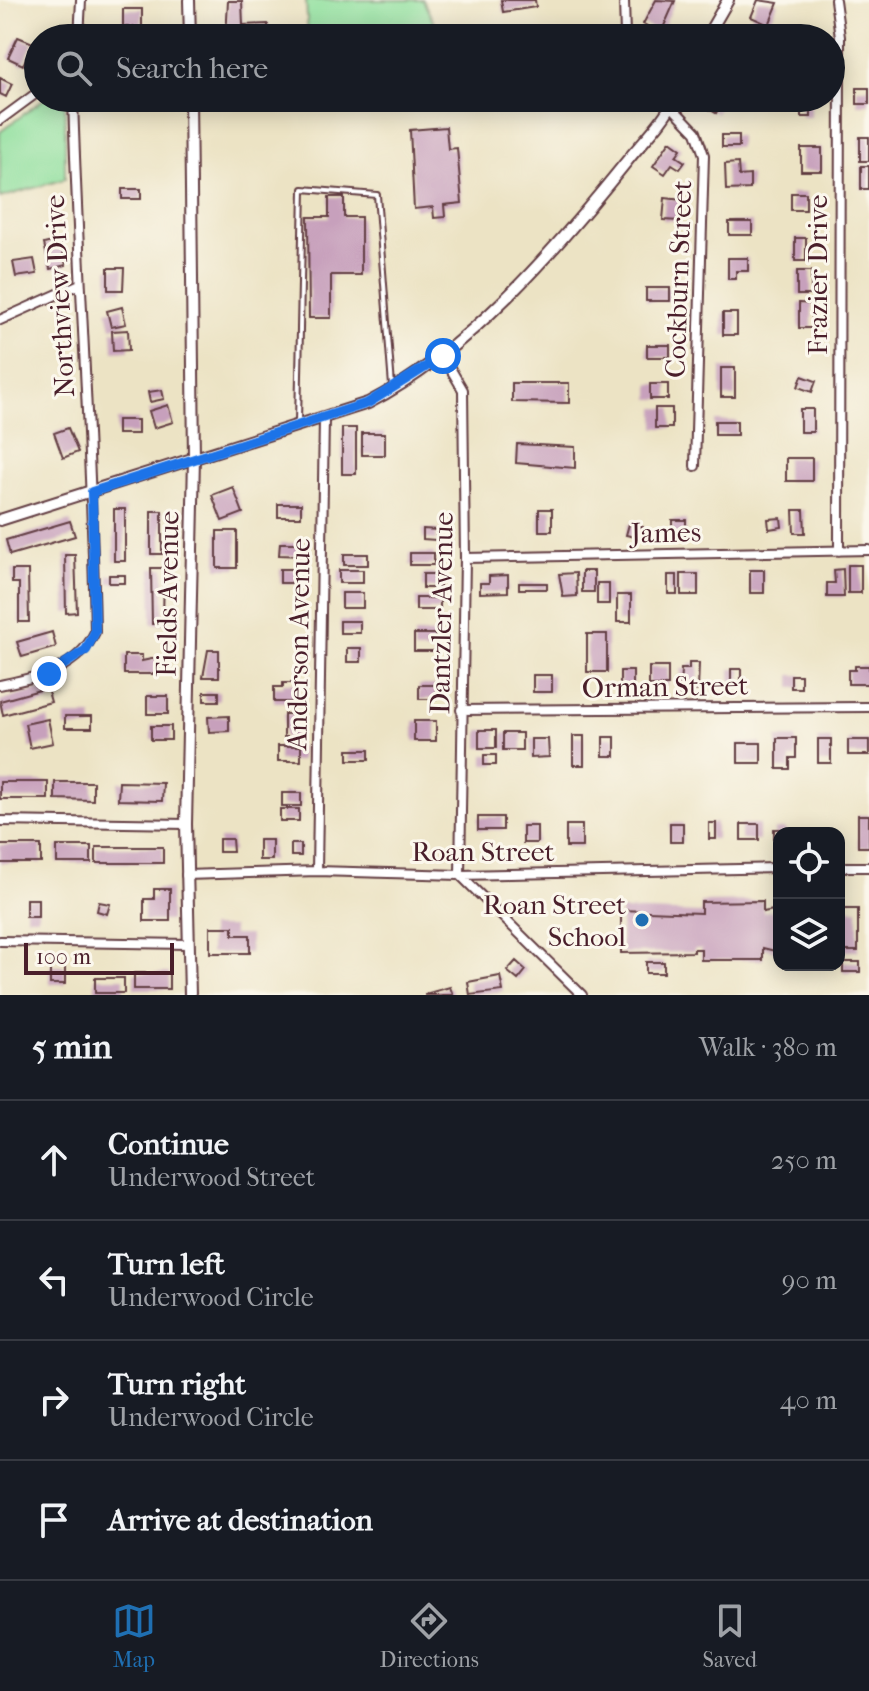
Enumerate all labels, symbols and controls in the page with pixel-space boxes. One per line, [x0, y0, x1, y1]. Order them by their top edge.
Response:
search box [24, 24, 845, 112]
icon: search [52, 46, 96, 90]
text: Search here [116, 51, 268, 86]
street label: Cockburn Street [659, 180, 698, 379]
street label: Northview Drive [38, 194, 81, 398]
street label: Frazier Drive [801, 195, 834, 355]
route start [425, 338, 461, 374]
street label: Fields Avenue [150, 510, 185, 677]
street label: Dantzler Avenue [423, 511, 460, 714]
street label: James [629, 515, 701, 550]
street label: Anderson Avenue [280, 537, 317, 751]
route end [31, 656, 67, 692]
street label: Orman Street [581, 669, 749, 704]
map controls [773, 827, 845, 971]
button: locate [773, 827, 845, 899]
street label: Roan Street [411, 835, 555, 868]
place label: Roan Street School [483, 888, 626, 953]
button: layers [773, 899, 845, 971]
marker: Roan Street School [633, 911, 651, 929]
scale bar [24, 939, 174, 975]
text: 100 m [36, 944, 91, 970]
text: 5 min [32, 1027, 112, 1067]
text: Walk · 380 m [699, 1032, 837, 1063]
text: Continue [108, 1127, 229, 1162]
icon: ahead [32, 1138, 76, 1182]
text: 250 m [771, 1145, 837, 1176]
text: Underwood Street [108, 1162, 315, 1193]
text: Turn left [108, 1247, 225, 1282]
icon: left [32, 1258, 76, 1302]
text: 90 m [782, 1265, 837, 1296]
text: Underwood Circle [108, 1282, 314, 1313]
text: Turn right [108, 1367, 246, 1402]
icon: right [32, 1378, 76, 1422]
text: 40 m [780, 1385, 837, 1416]
text: Underwood Circle [108, 1402, 314, 1433]
icon: arrive [32, 1498, 76, 1542]
text: Arrive at destination [108, 1503, 373, 1538]
tab: Map [112, 1599, 156, 1673]
tab: Directions [380, 1599, 479, 1673]
tab: Saved [703, 1599, 757, 1673]

